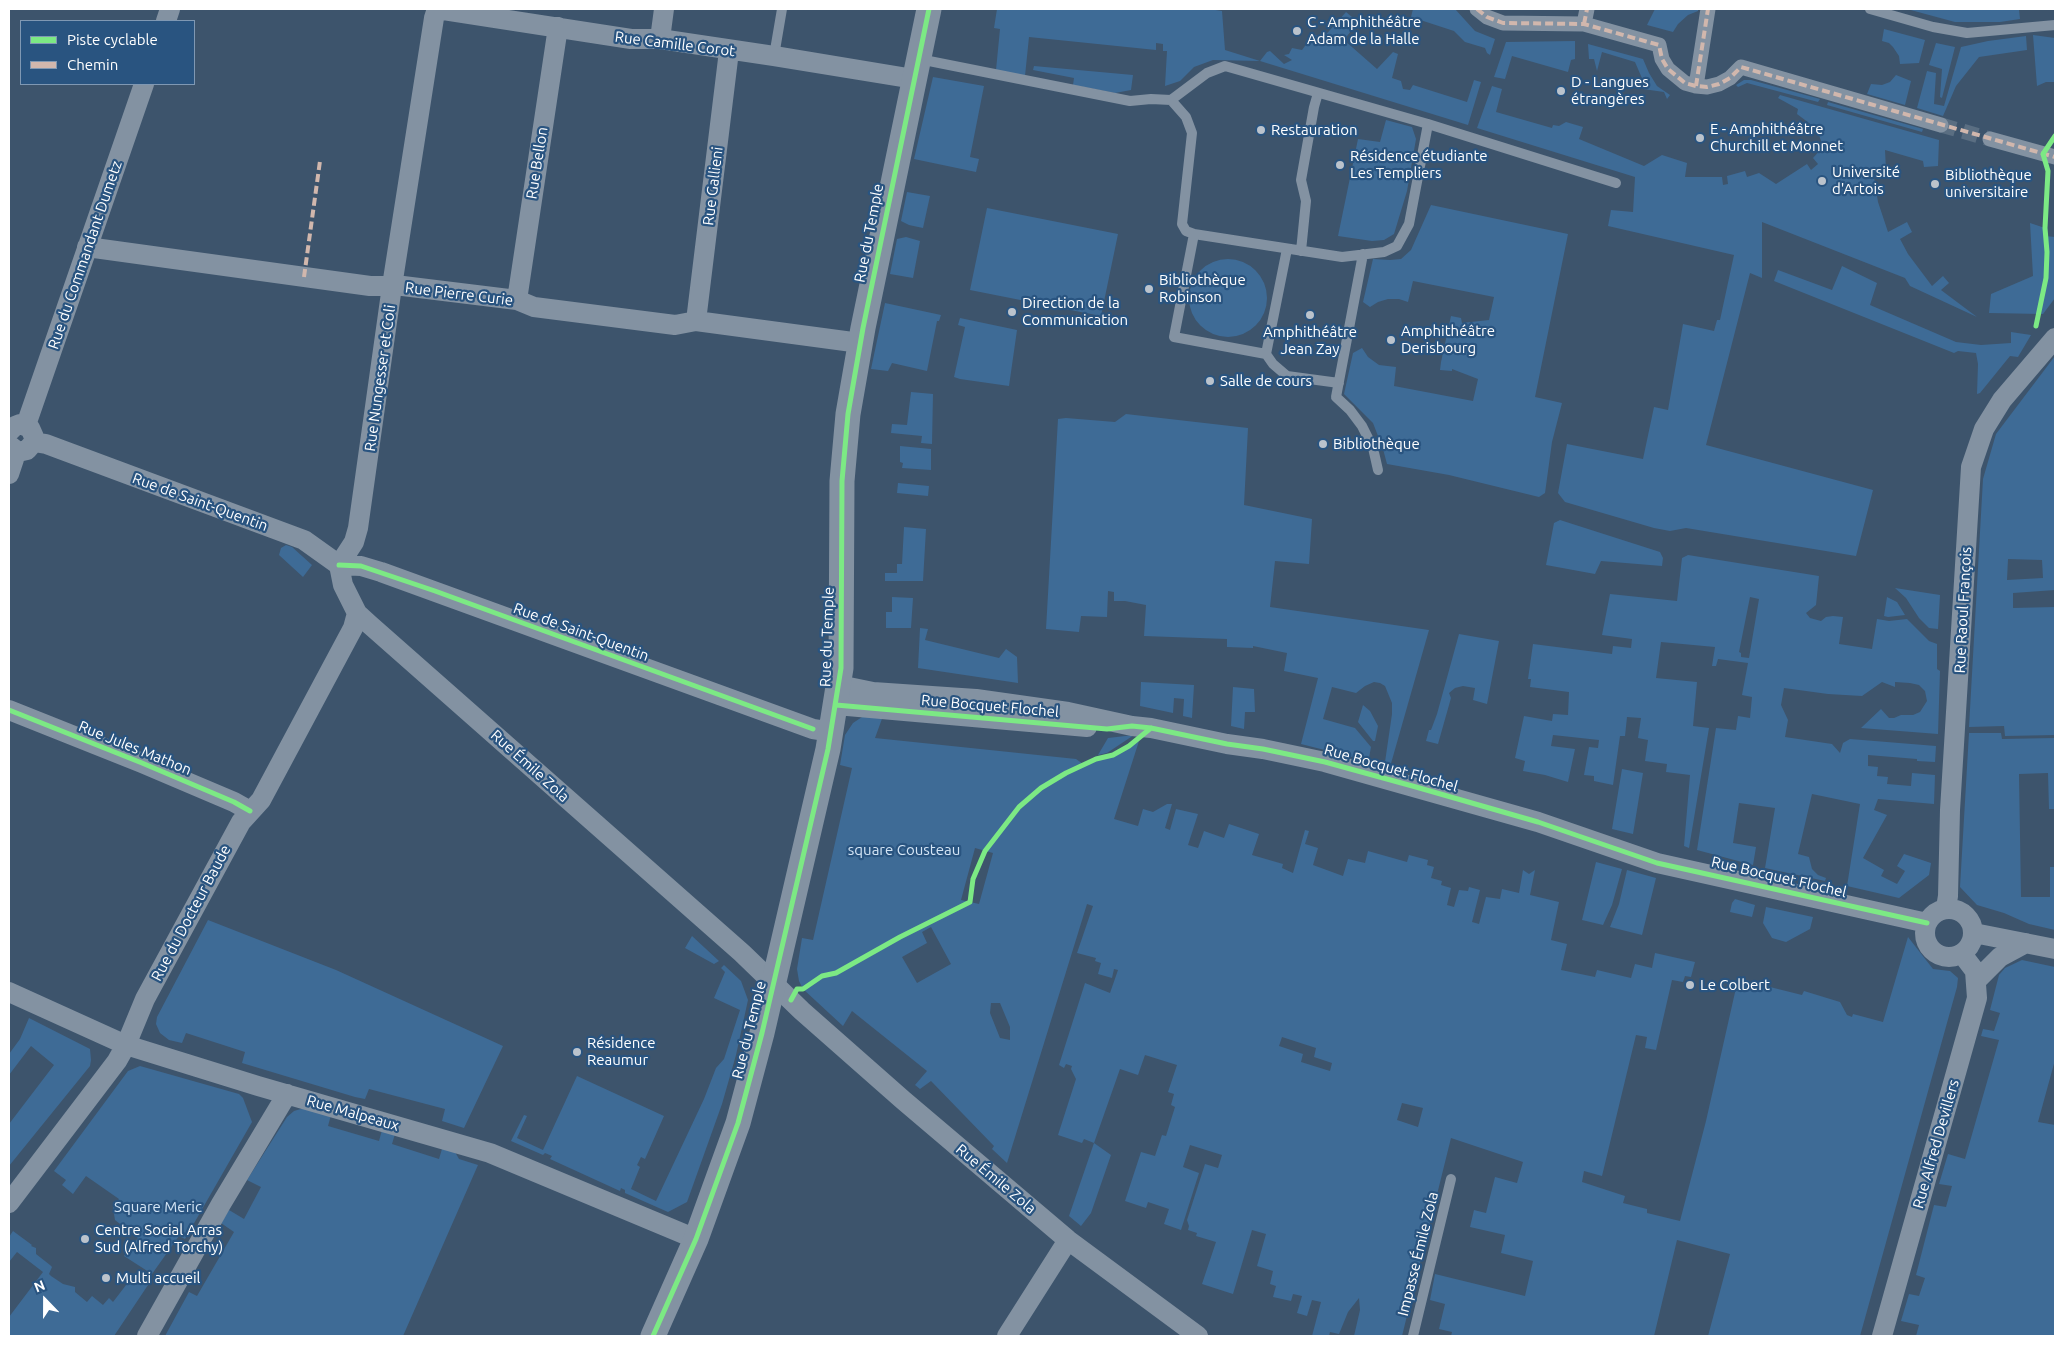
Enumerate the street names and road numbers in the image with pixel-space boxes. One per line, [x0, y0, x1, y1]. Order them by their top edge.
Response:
street label: Rue Camille Corot [614, 28, 736, 60]
street label: Rue Bellon [522, 126, 552, 200]
street label: Rue Gallieni [699, 146, 727, 226]
street label: Rue du Commandant Dumetz [44, 158, 126, 352]
street label: Rue du Temple [851, 182, 887, 284]
street label: Rue Pierre Curie [404, 278, 514, 310]
street label: Rue Nungesser et Coli [361, 304, 399, 452]
street label: Rue de Saint-Quentin [130, 469, 270, 535]
street label: Rue Raoul François [1951, 546, 1975, 674]
street label: Rue du Temple [816, 587, 838, 687]
street label: Rue de Saint-Quentin [511, 599, 651, 665]
street label: Rue Bocquet Flochel [920, 691, 1060, 721]
street label: Rue Jules Mathon [76, 717, 194, 779]
street label: Rue Émile Zola [487, 726, 573, 806]
street label: Rue Bocquet Flochel [1322, 740, 1460, 796]
street label: Rue du Docteur Baude [148, 842, 234, 984]
street label: Rue Bocquet Flochel [1710, 853, 1848, 901]
street label: Rue du Temple [728, 979, 770, 1081]
street label: Rue Alfred Devillers [1909, 1077, 1963, 1211]
street label: Rue Malpeaux [305, 1091, 401, 1135]
street label: Rue Émile Zola [952, 1140, 1040, 1218]
street label: Impasse Émile Zola [1394, 1190, 1442, 1318]

